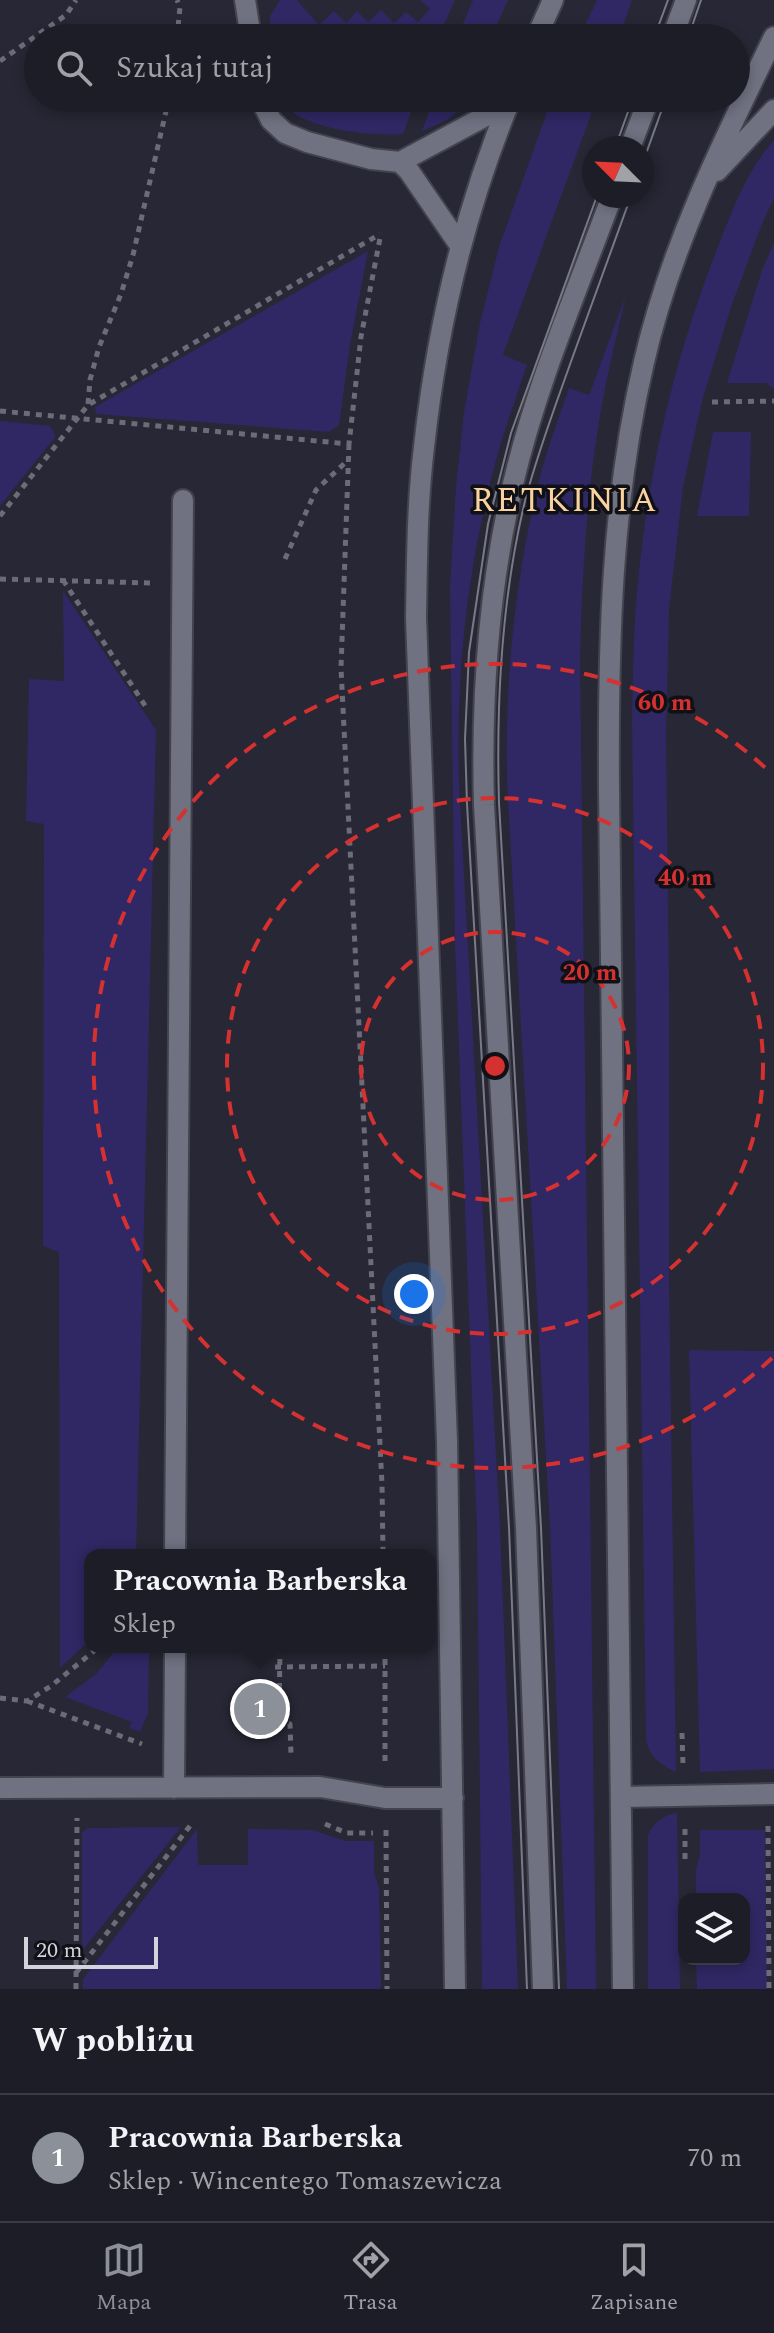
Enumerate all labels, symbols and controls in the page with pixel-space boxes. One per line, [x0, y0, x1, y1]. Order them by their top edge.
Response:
search box [24, 24, 750, 112]
text: Szukaj tutaj [116, 45, 274, 91]
icon: search [52, 46, 96, 90]
north arrow [582, 136, 654, 208]
district label: RETKINIA [472, 475, 658, 527]
text: 60 m [638, 685, 693, 721]
text: 40 m [658, 860, 713, 896]
text: 20 m [563, 955, 618, 991]
centre of rings [481, 1052, 509, 1080]
your location [394, 1274, 434, 1314]
popup [84, 1549, 436, 1653]
text: Pracownia Barberska [113, 1558, 407, 1604]
text: Sklep [113, 1604, 176, 1644]
pin: 1 [234, 1679, 286, 1739]
map controls [678, 1893, 750, 1965]
button: layers [678, 1893, 750, 1965]
scale bar [24, 1933, 158, 1969]
text: 20 m [36, 1934, 82, 1967]
text: W pobliżu [32, 2015, 194, 2067]
text: Pracownia Barberska [108, 2115, 402, 2161]
text: 1 [51, 2138, 65, 2178]
text: 70 m [687, 2138, 742, 2178]
text: Sklep · Wincentego Tomaszewicza [108, 2161, 502, 2201]
tab: Mapa [96, 2238, 151, 2319]
tab: Trasa [343, 2238, 398, 2319]
tab: Zapisane [590, 2238, 678, 2319]

